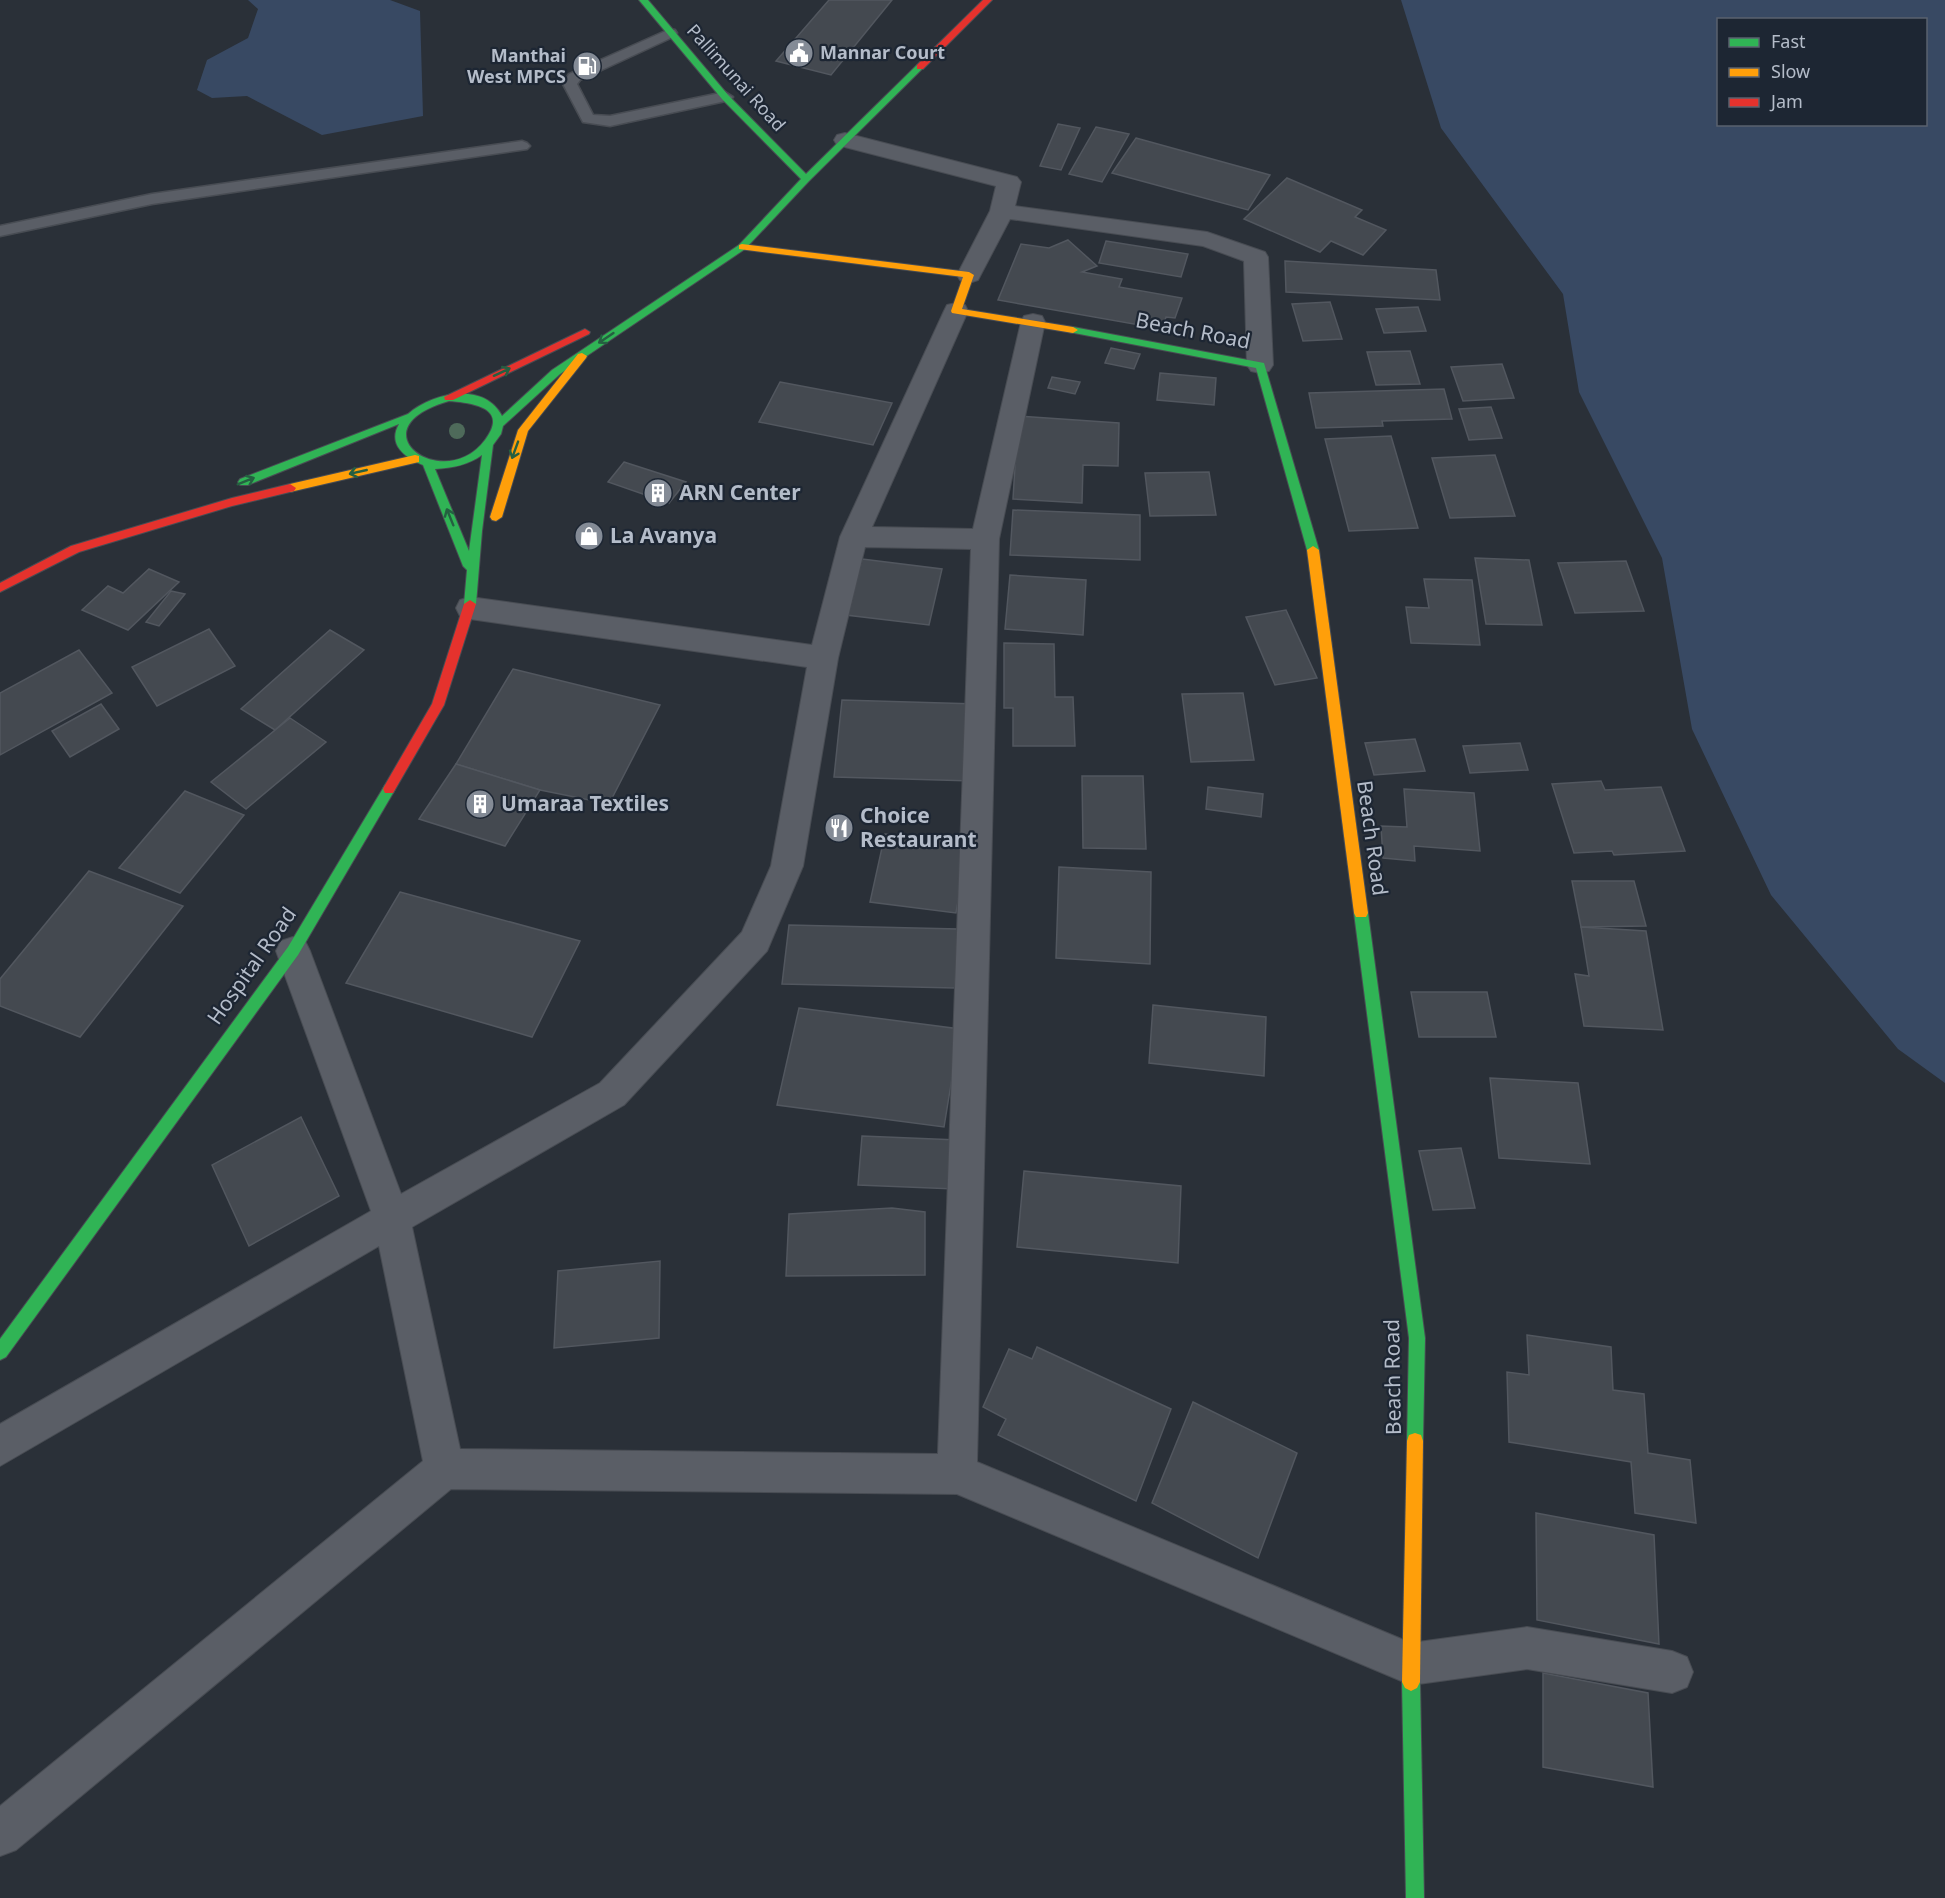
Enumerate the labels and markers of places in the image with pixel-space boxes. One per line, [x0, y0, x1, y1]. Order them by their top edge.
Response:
public building icon: Mannar Court [783, 37, 815, 69]
place label: Mannar Court [820, 40, 945, 64]
place label: Manthai West MPCS [467, 43, 566, 88]
fuel station icon: Manthai West MPCS [571, 50, 603, 82]
building icon: ARN Center [642, 477, 674, 509]
place label: ARN Center [679, 478, 801, 506]
shop icon: La Avanya [573, 520, 605, 552]
place label: La Avanya [610, 521, 717, 549]
building icon: Umaraa Textiles [464, 788, 496, 820]
place label: Umaraa Textiles [501, 789, 669, 817]
place label: Choice Restaurant [860, 801, 977, 853]
restaurant icon: Choice Restaurant [823, 812, 855, 844]

